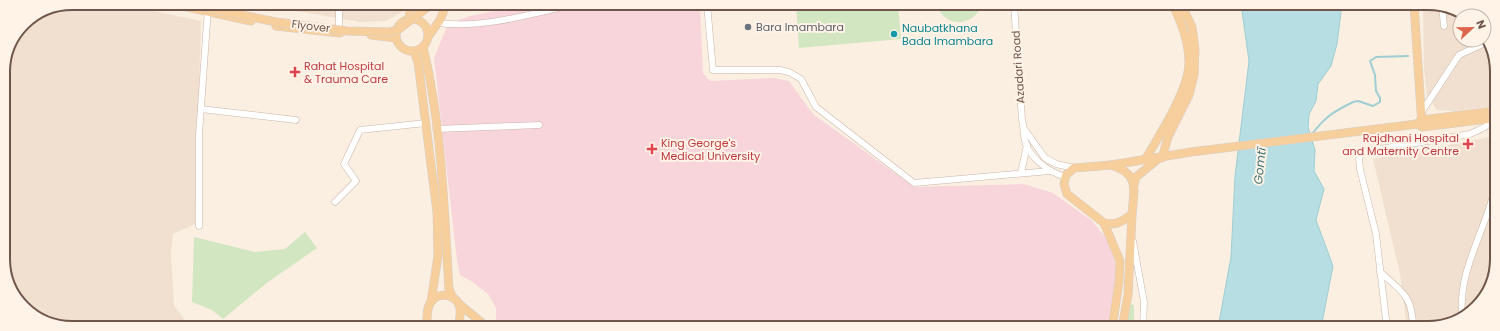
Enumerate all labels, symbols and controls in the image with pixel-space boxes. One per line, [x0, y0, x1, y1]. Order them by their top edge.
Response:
north arrow [1452, 8, 1492, 48]
street label: Flyover [291, 16, 331, 36]
text: N [1472, 17, 1490, 31]
place label: Bara Imambara [756, 19, 844, 35]
place label: Naubatkhana Bada Imambara [902, 20, 993, 49]
marker: Bara Imambara [743, 22, 753, 32]
marker: Naubatkhana Bada Imambara [889, 29, 899, 39]
street label: Azadari Road [1007, 30, 1029, 104]
place label: Rahat Hospital & Trauma Care [304, 58, 388, 87]
marker: Rahat Hospital & Trauma Care [289, 66, 301, 78]
place label: Rajdhani Hospital and Maternity Centre [1342, 130, 1459, 159]
place label: King George's Medical University [661, 135, 761, 164]
marker: Rajdhani Hospital and Maternity Centre [1462, 138, 1474, 150]
marker: King George's Medical University [646, 143, 658, 155]
water label: Gomtī [1249, 145, 1270, 185]

